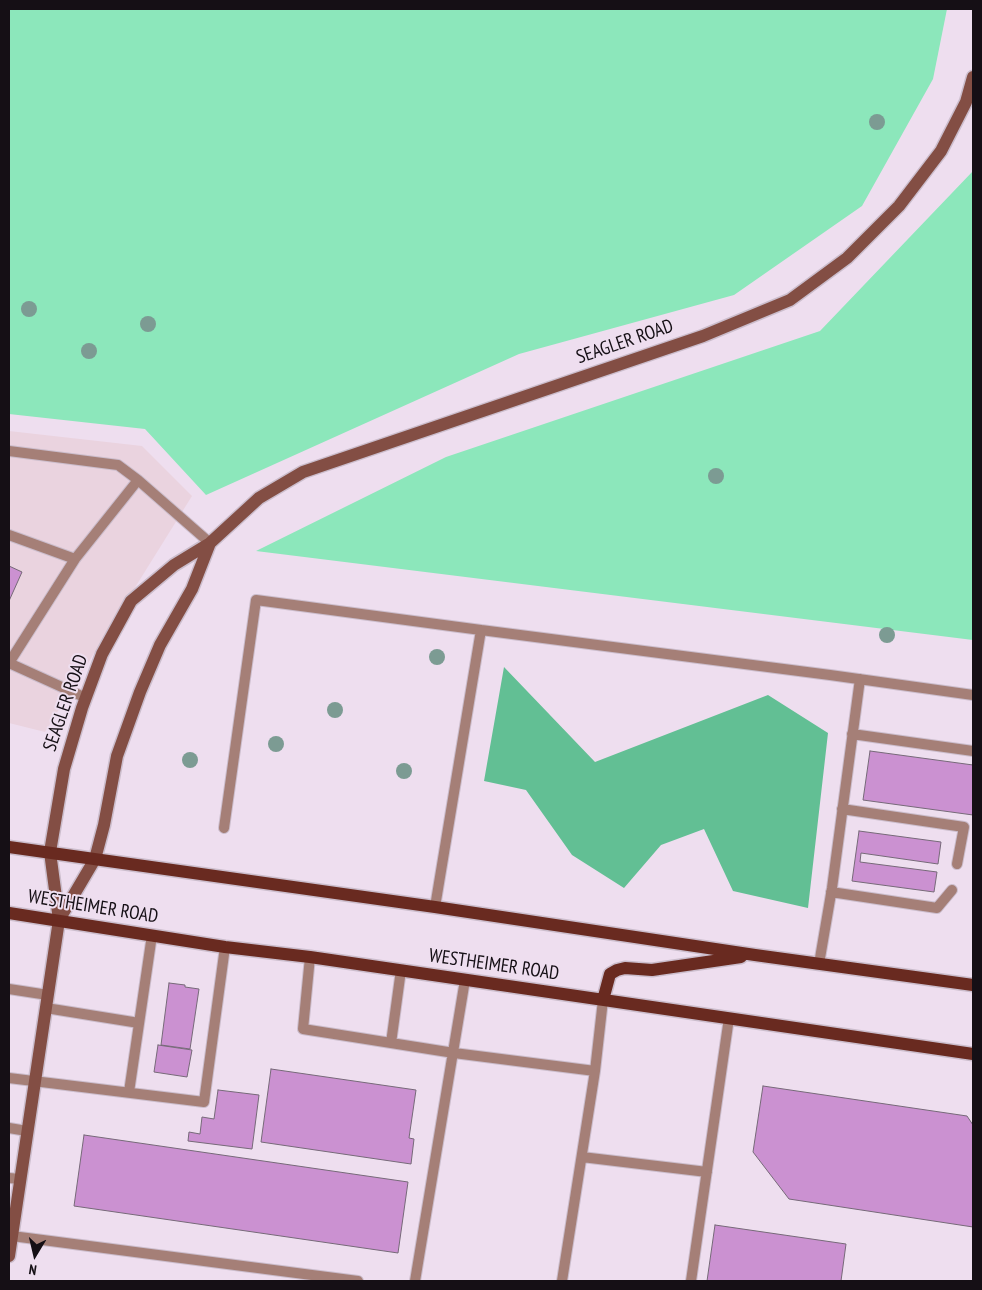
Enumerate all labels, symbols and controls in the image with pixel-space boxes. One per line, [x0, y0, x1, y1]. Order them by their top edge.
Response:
street label: SEAGLER ROAD [574, 315, 676, 369]
street label: SEAGLER ROAD [39, 652, 93, 754]
street label: WESTHEIMER ROAD [26, 885, 160, 929]
street label: WESTHEIMER ROAD [427, 945, 561, 985]
north arrow [10, 1230, 60, 1280]
text: N [28, 1260, 38, 1279]

